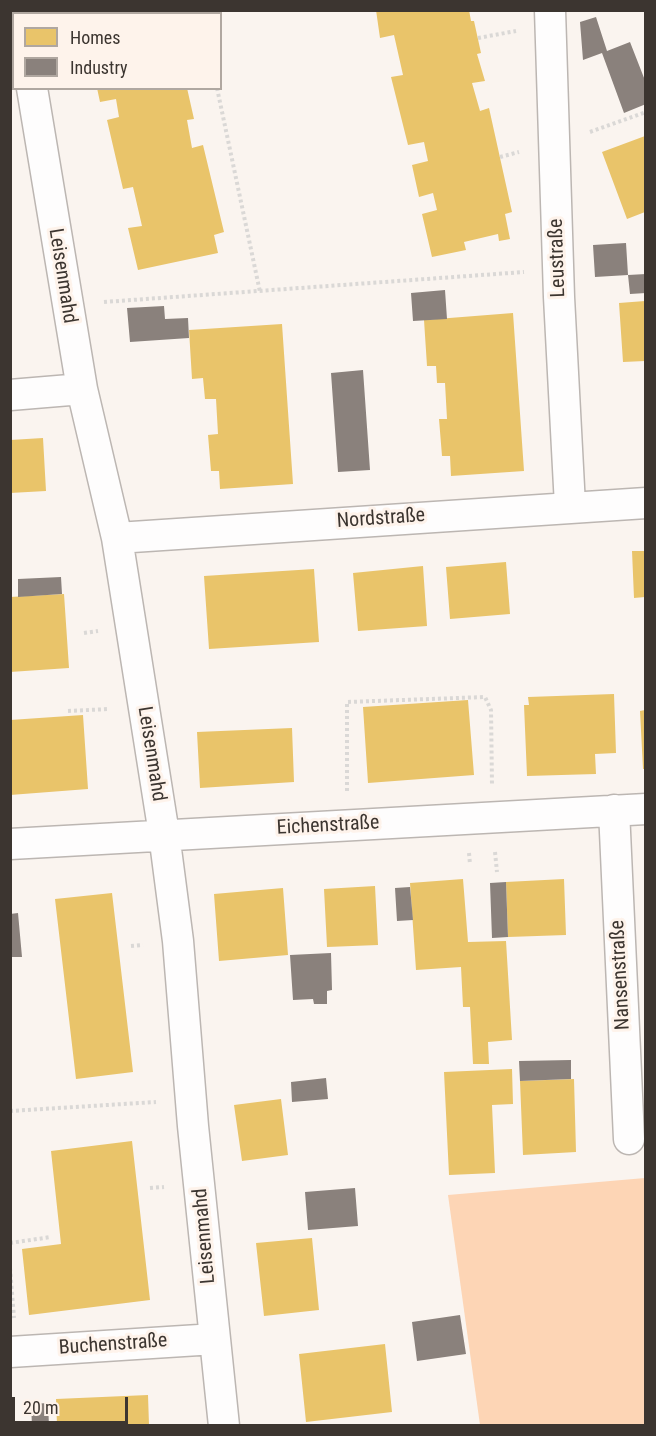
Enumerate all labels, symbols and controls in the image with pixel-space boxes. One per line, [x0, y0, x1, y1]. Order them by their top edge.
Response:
legend [12, 12, 222, 90]
text: Homes [70, 27, 120, 48]
text: Industry [70, 57, 128, 78]
street label: Leustraße [545, 218, 571, 298]
street label: Leisenmahd [43, 227, 81, 325]
street label: Nordstraße [336, 504, 426, 534]
street label: Leisenmahd [132, 705, 170, 803]
street label: Eichenstraße [276, 811, 380, 841]
street label: Nansenstraße [606, 919, 636, 1031]
street label: Leisenmahd [189, 1187, 221, 1285]
street label: Buchenstraße [58, 1329, 168, 1361]
scale bar [15, 1385, 130, 1423]
text: 20 m [23, 1397, 58, 1418]

